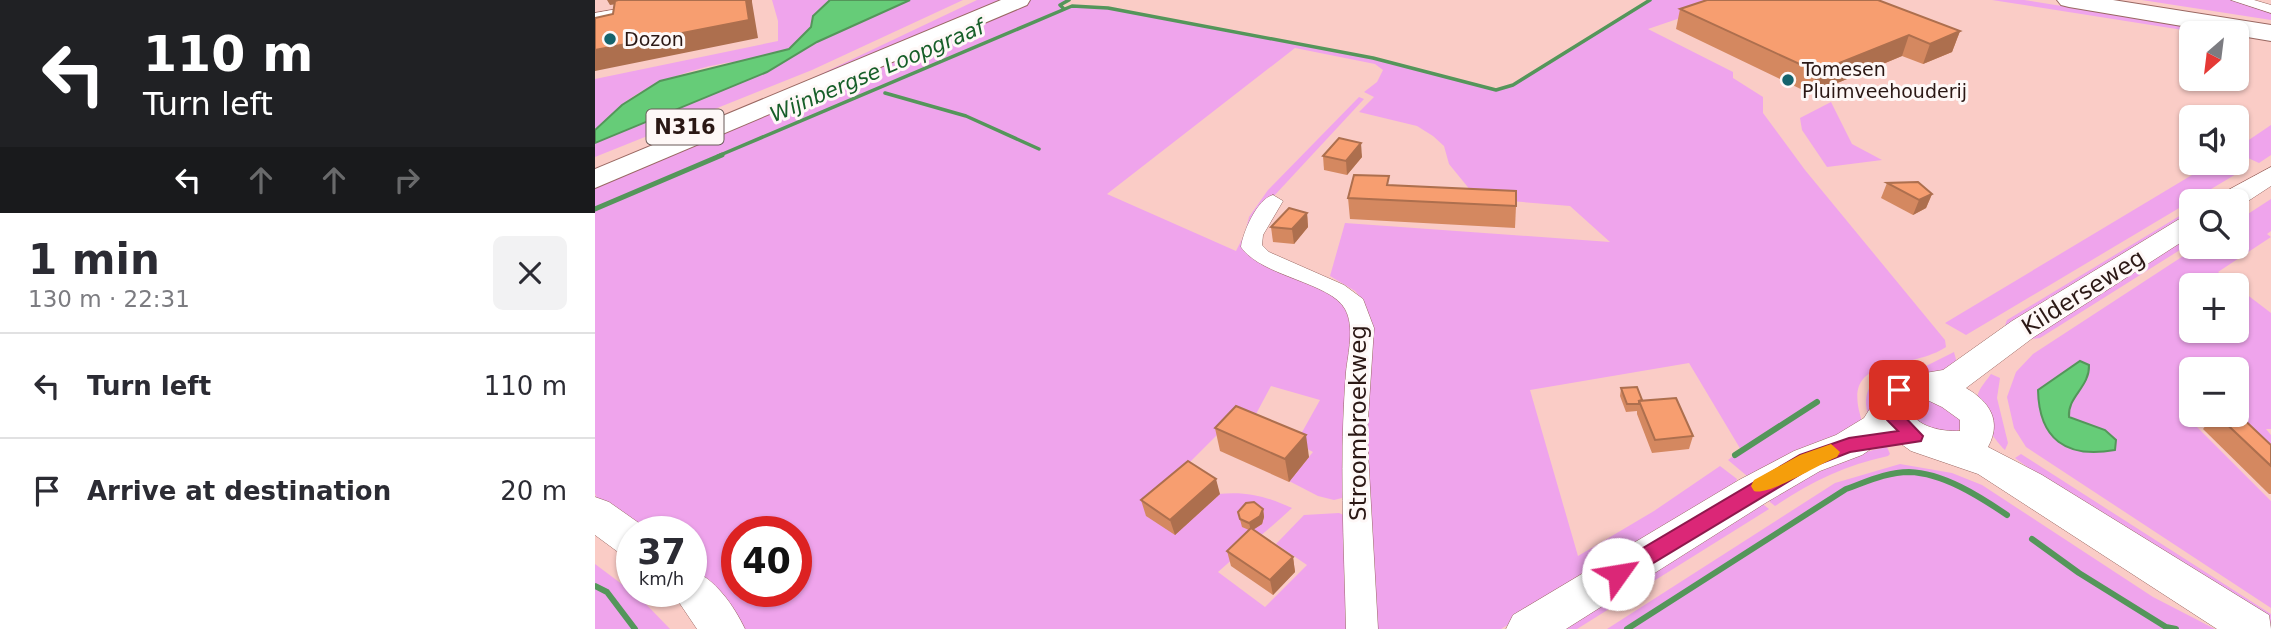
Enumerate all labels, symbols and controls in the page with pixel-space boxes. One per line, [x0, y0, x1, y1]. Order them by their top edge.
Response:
water label: Wijnbergse Loopgraaf [766, 14, 991, 127]
north arrow [2179, 21, 2249, 91]
map controls [2179, 21, 2249, 427]
text: 110 m [143, 26, 313, 83]
icon: left [28, 28, 119, 119]
place label: Dozon [624, 28, 684, 50]
marker: Dozon [602, 31, 618, 47]
place label: Tomesen Pluimveehouderij [1801, 58, 1967, 102]
marker: Tomesen Pluimveehouderij [1780, 72, 1796, 88]
text: Turn left [143, 85, 273, 123]
button: sound [2179, 105, 2249, 175]
road number: N316 [647, 110, 723, 144]
icon: left [169, 161, 207, 199]
icon: ahead [242, 161, 280, 199]
icon: ahead [315, 161, 353, 199]
icon: right [388, 161, 426, 199]
button: search [2179, 189, 2249, 259]
text: 1 min [28, 235, 160, 284]
button: close [493, 236, 567, 310]
street label: Kilderseweg [2017, 244, 2149, 340]
button: + [2179, 273, 2249, 343]
text: 130 m · 22:31 [28, 286, 190, 312]
street label: Stroombroekweg [1345, 325, 1371, 521]
button: − [2179, 357, 2249, 427]
pin [1869, 360, 1929, 420]
icon: left [28, 367, 66, 405]
text: Turn left [87, 371, 211, 401]
text: 110 m [484, 371, 567, 401]
icon: arrive [1880, 371, 1918, 409]
icon: arrive [28, 472, 66, 510]
text: Arrive at destination [87, 476, 391, 506]
text: 20 m [500, 476, 567, 506]
speed limit sign: 40 [721, 516, 812, 607]
text: 37 [637, 532, 686, 572]
position arrow [1581, 537, 1655, 611]
text: km/h [639, 568, 684, 589]

